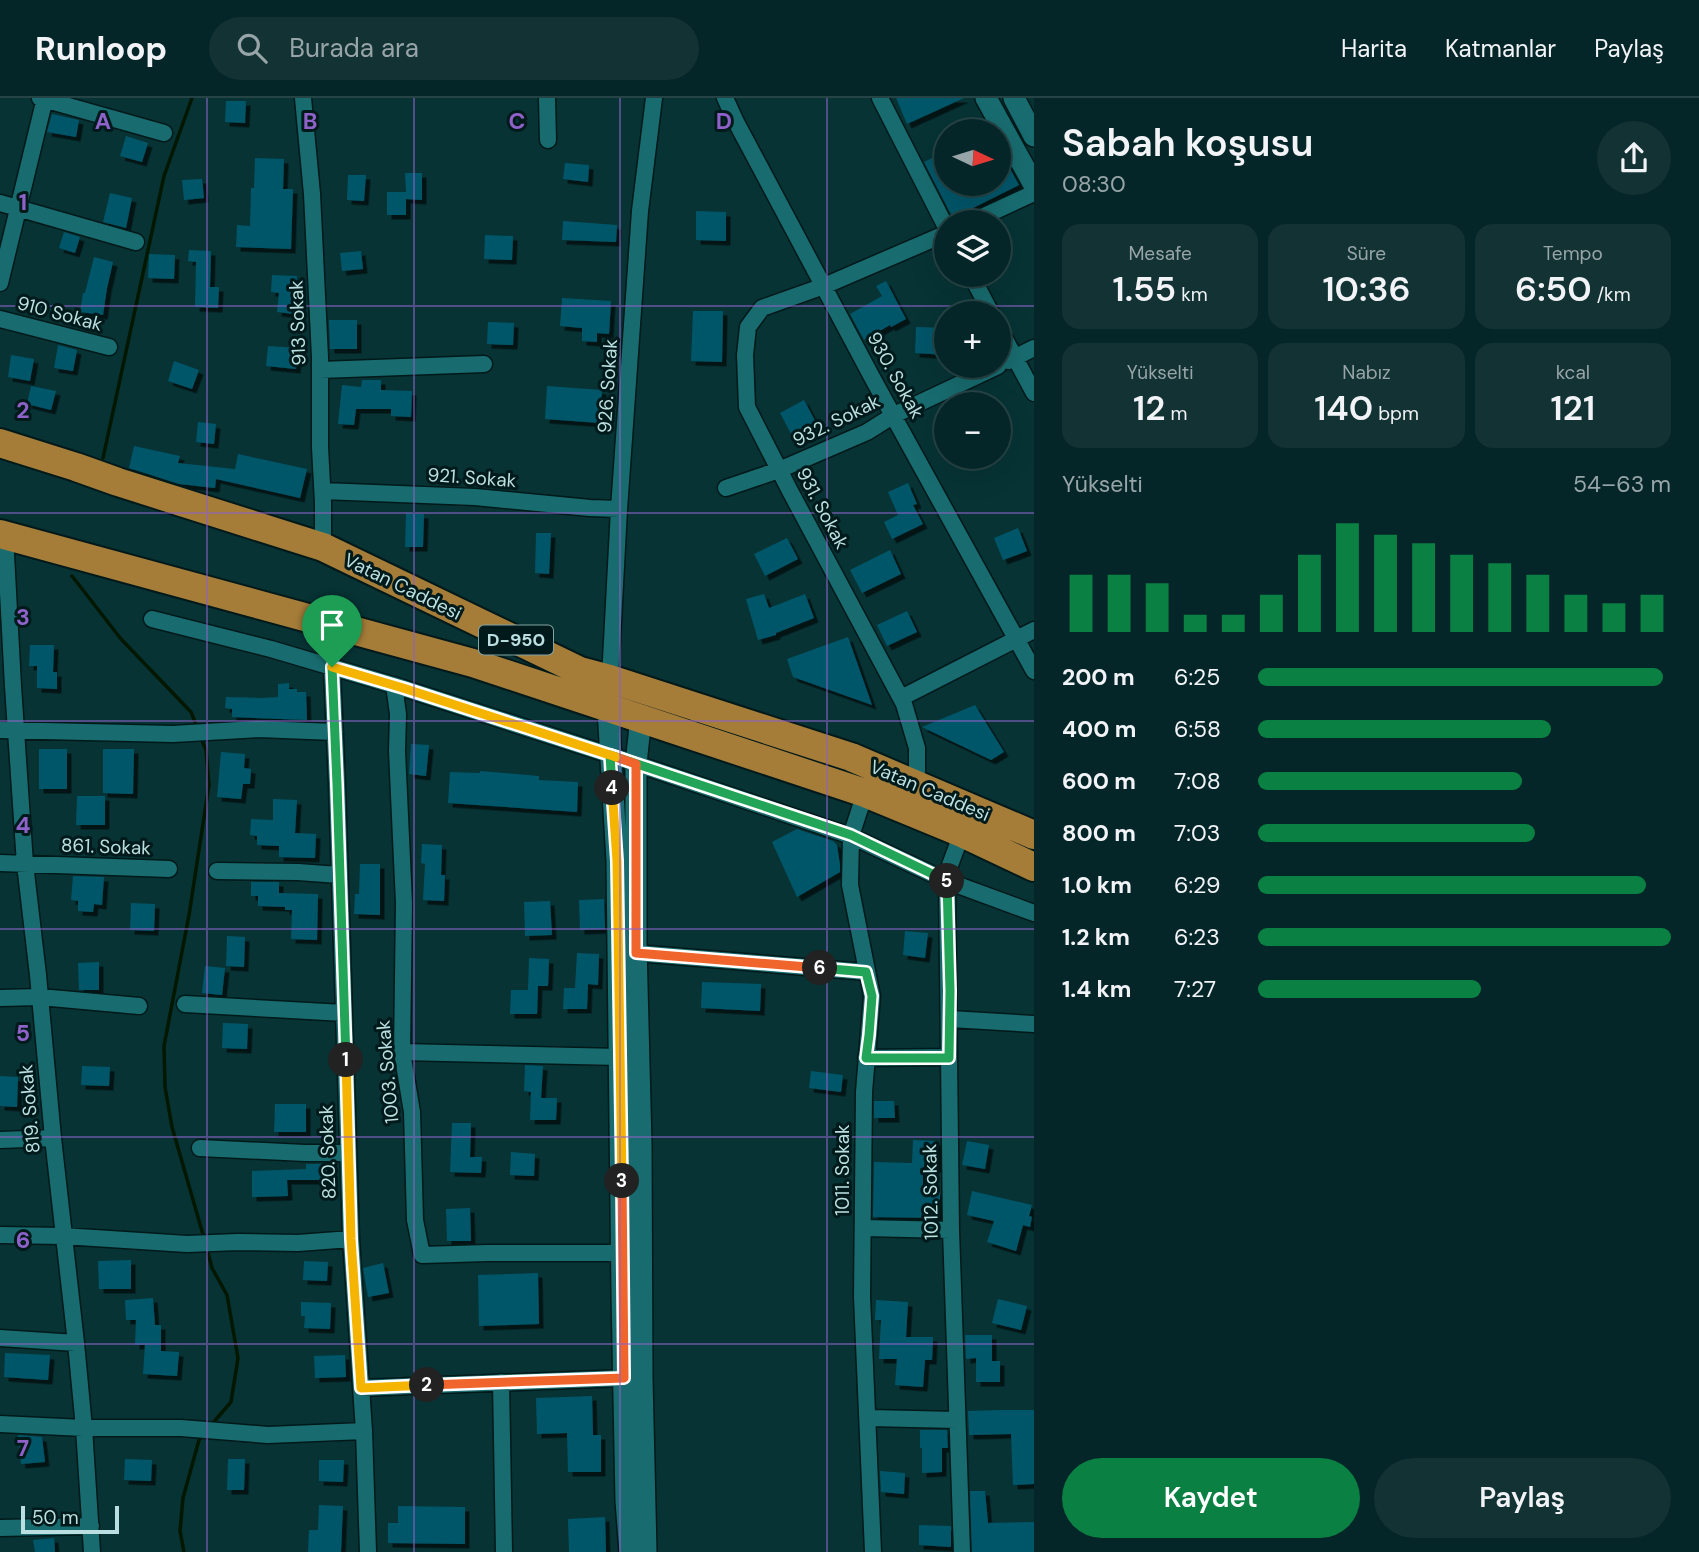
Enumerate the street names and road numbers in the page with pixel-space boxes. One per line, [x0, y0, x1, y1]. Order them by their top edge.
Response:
street label: 913 Sokak [284, 279, 311, 366]
street label: 910 Sokak [14, 290, 106, 337]
street label: 930. Sokak [861, 327, 930, 423]
street label: 926. Sokak [592, 338, 623, 434]
street label: 932. Sokak [788, 388, 884, 452]
street label: 921. Sokak [427, 462, 518, 493]
street label: 931. Sokak [791, 463, 855, 554]
street label: Vatan Caddesi [340, 547, 466, 626]
road number: D-950 [479, 626, 553, 654]
street label: Vatan Caddesi [866, 754, 994, 827]
street label: 861. Sokak [61, 832, 152, 861]
street label: 1003. Sokak [370, 1019, 404, 1125]
street label: 819. Sokak [13, 1063, 46, 1154]
street label: 820. Sokak [313, 1104, 342, 1200]
street label: 1011. Sokak [830, 1124, 855, 1216]
street label: 1012. Sokak [917, 1143, 944, 1240]

